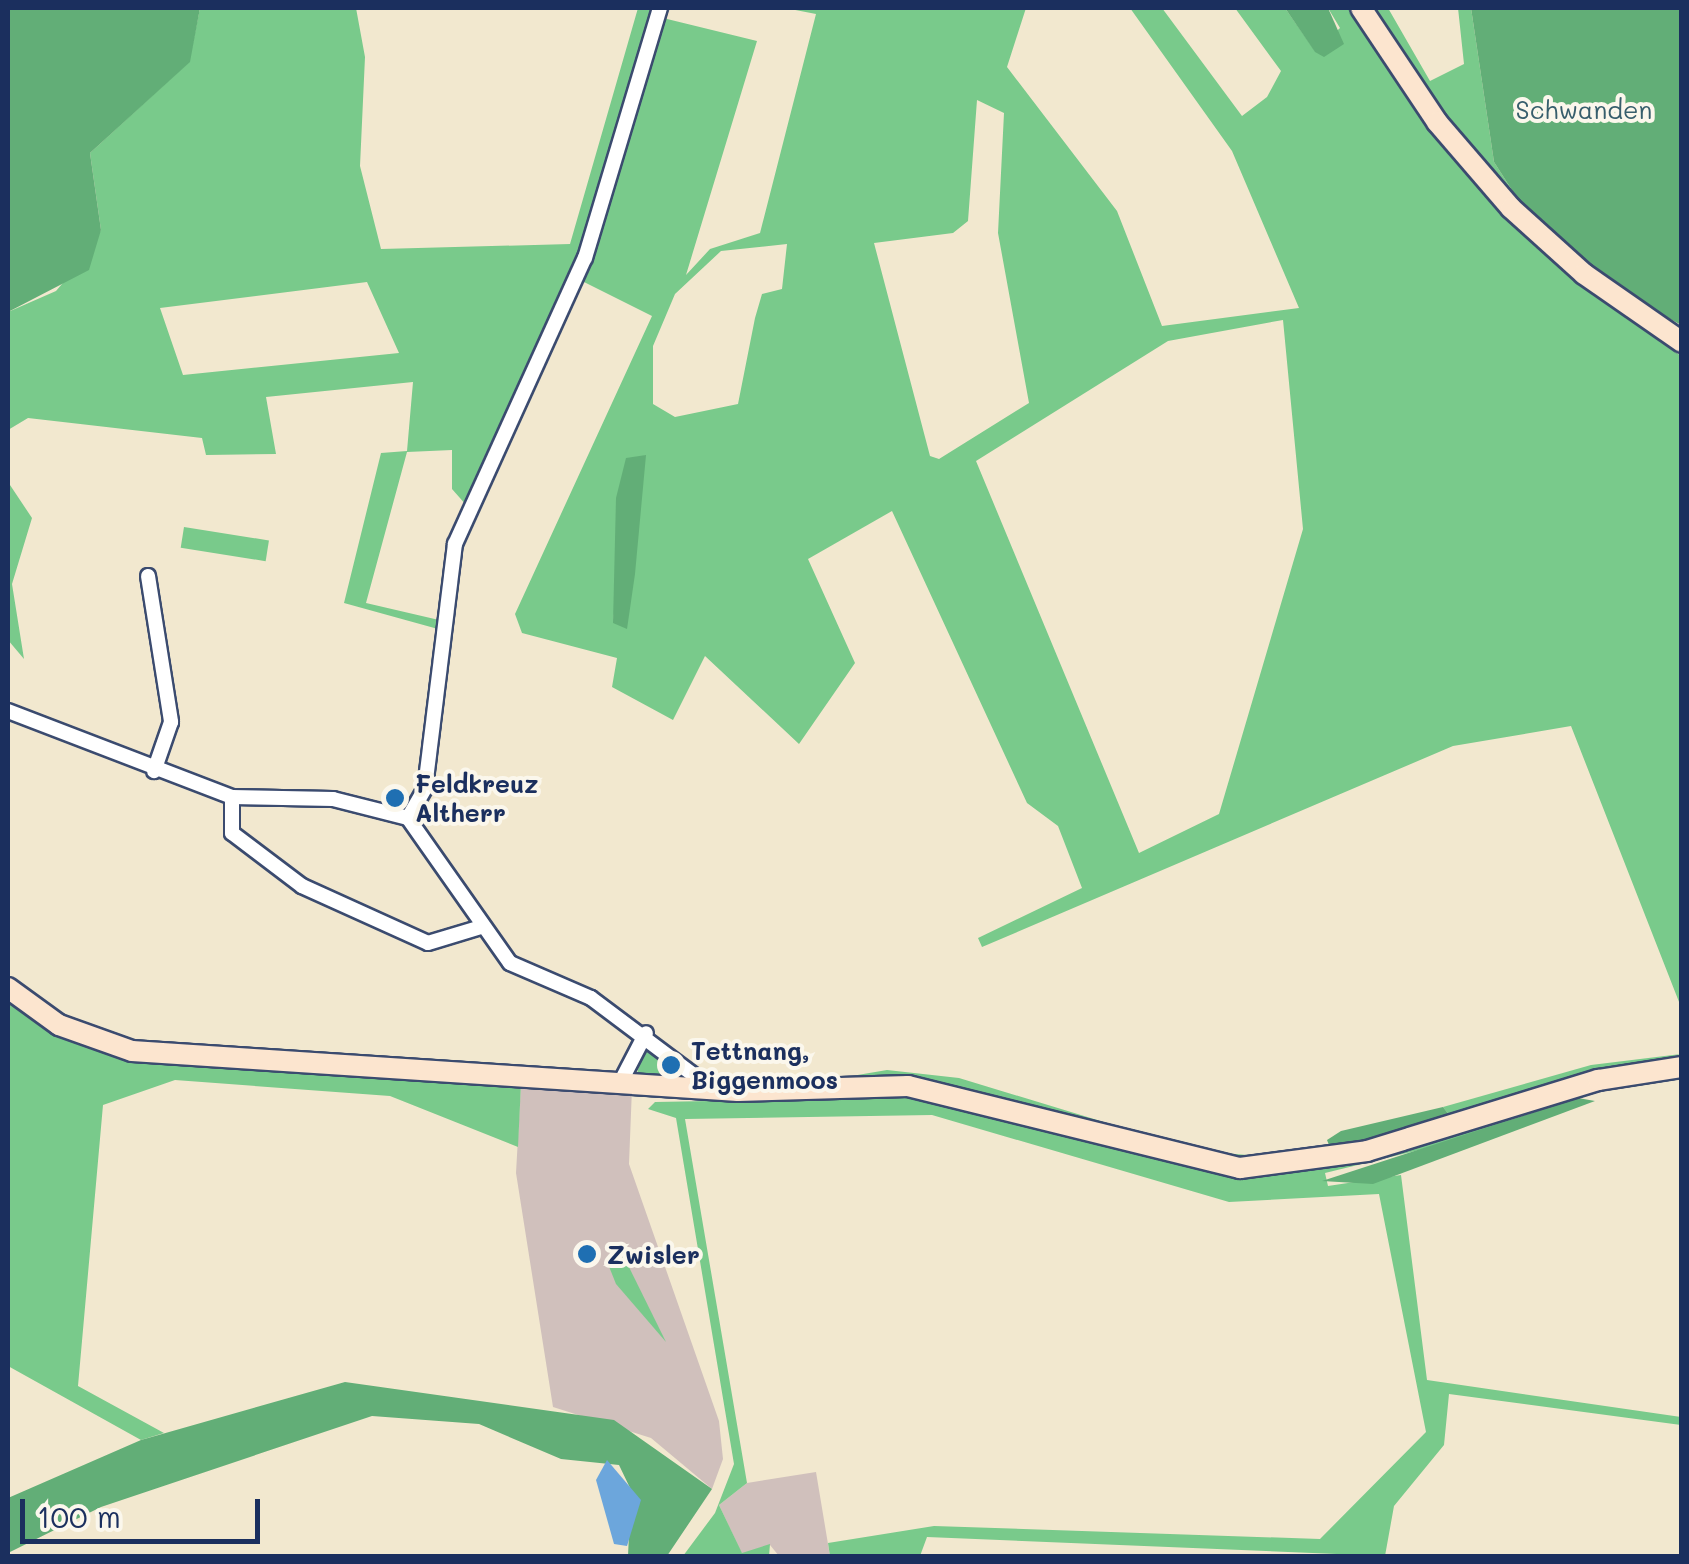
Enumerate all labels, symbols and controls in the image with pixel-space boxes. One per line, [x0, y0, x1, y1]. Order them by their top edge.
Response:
park label: Schwanden [1516, 94, 1652, 124]
place label: Feldkreuz Altherr [415, 769, 538, 828]
marker: Feldkreuz Altherr [384, 787, 406, 809]
place label: Tettnang, Biggenmoos [691, 1036, 838, 1095]
marker: Tettnang, Biggenmoos [660, 1054, 682, 1076]
place label: Zwisler [607, 1239, 700, 1269]
marker: Zwisler [576, 1243, 598, 1265]
scale bar [25, 1479, 265, 1541]
text: 100 m [37, 1496, 121, 1536]

